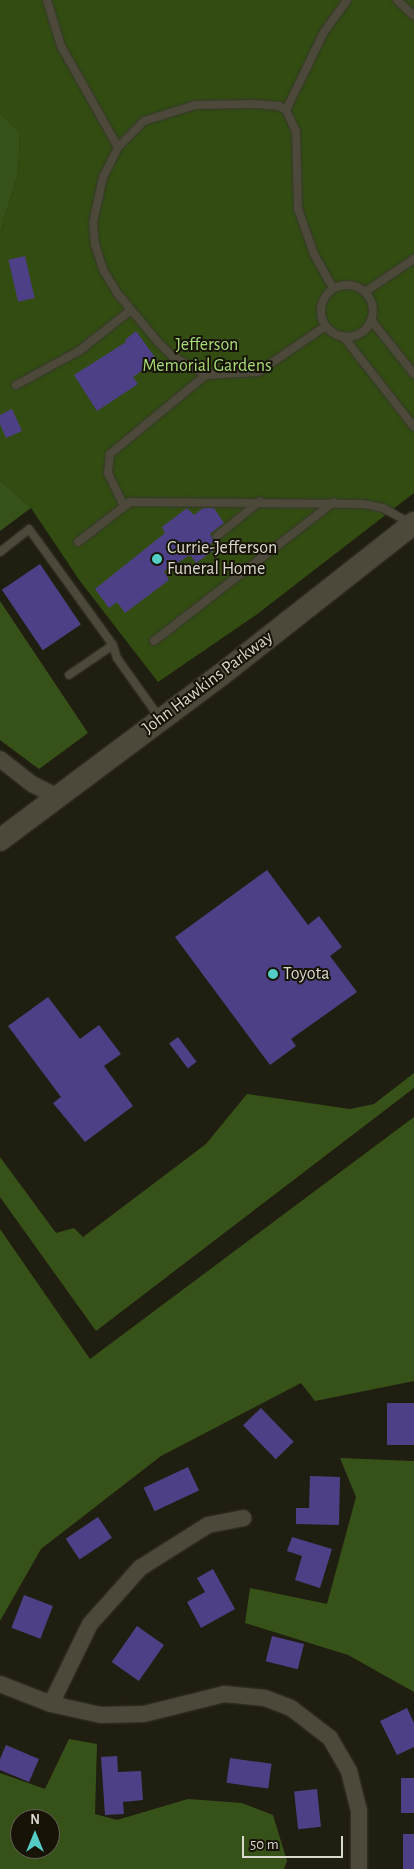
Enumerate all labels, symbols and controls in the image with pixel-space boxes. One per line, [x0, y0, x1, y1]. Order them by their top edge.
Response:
park label: Jefferson Memorial Gardens [142, 335, 272, 378]
place label: Currie-Jefferson Funeral Home [167, 538, 277, 580]
marker: Currie-Jefferson Funeral Home [151, 553, 163, 565]
street label: John Hawkins Parkway [138, 627, 278, 739]
place label: Toyota [283, 963, 330, 985]
marker: Toyota [267, 968, 279, 980]
north arrow [10, 1809, 60, 1859]
text: N [30, 1813, 40, 1827]
scale bar [244, 1826, 345, 1858]
text: 50 m [250, 1837, 279, 1852]

